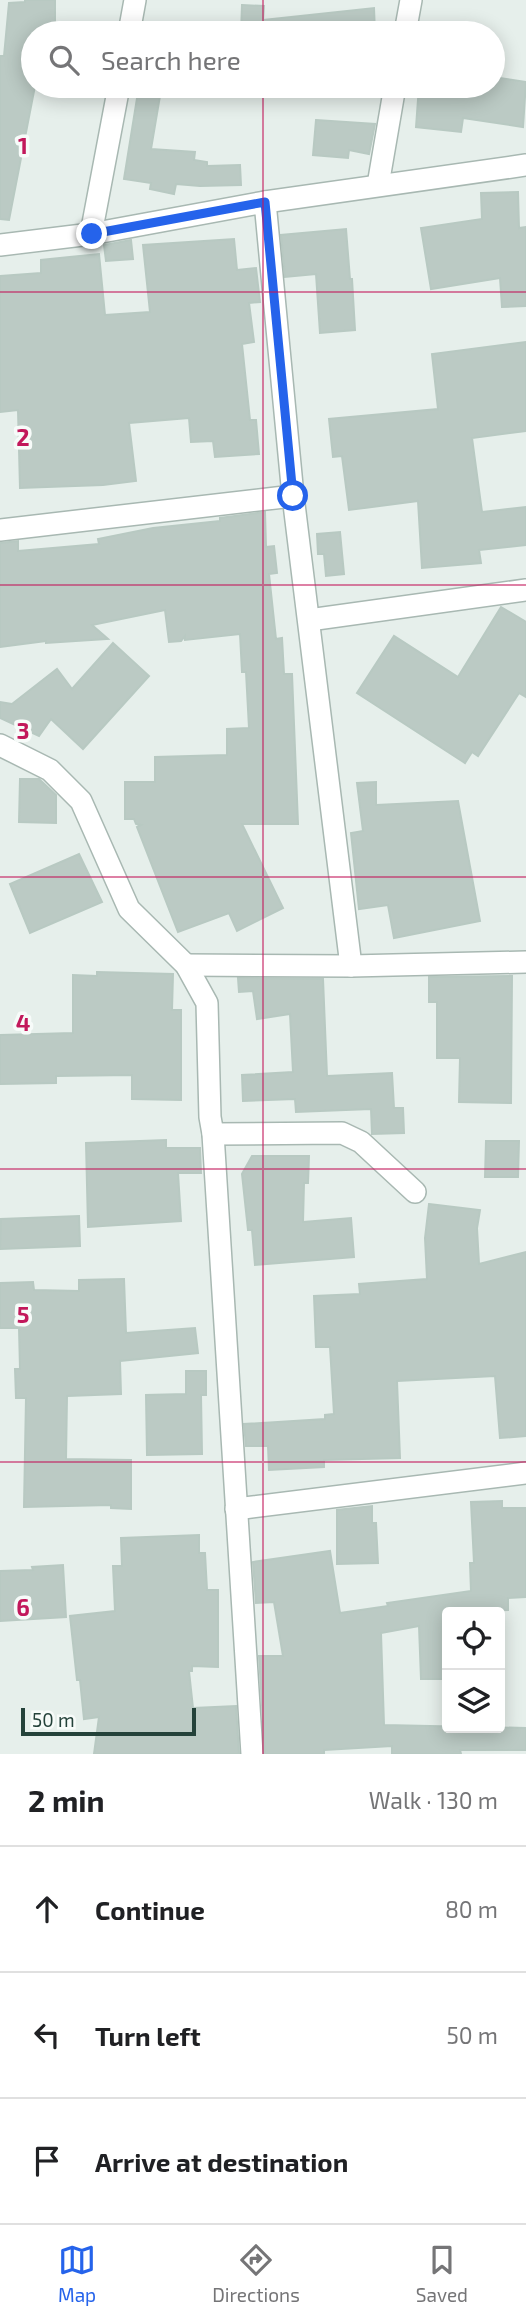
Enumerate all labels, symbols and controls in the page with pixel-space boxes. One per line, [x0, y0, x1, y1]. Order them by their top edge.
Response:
search box [21, 21, 505, 98]
icon: search [45, 41, 83, 79]
text: Search here [101, 44, 241, 75]
text: 1 [18, 131, 28, 159]
route end [76, 218, 107, 249]
text: 2 [16, 423, 30, 451]
route start [277, 480, 308, 511]
text: 3 [16, 716, 30, 744]
text: 4 [16, 1008, 30, 1036]
text: 5 [17, 1300, 29, 1328]
text: 6 [16, 1593, 30, 1621]
map controls [442, 1607, 505, 1733]
button: locate [442, 1607, 505, 1670]
button: layers [442, 1670, 505, 1733]
scale bar [21, 1705, 196, 1737]
text: 50 m [32, 1708, 75, 1731]
text: 2 min [28, 1782, 105, 1818]
text: Walk · 130 m [369, 1786, 498, 1814]
icon: ahead [28, 1890, 66, 1928]
text: Continue [95, 1894, 205, 1925]
text: 80 m [445, 1895, 498, 1923]
icon: left [28, 2016, 66, 2054]
text: Turn left [95, 2020, 201, 2051]
text: 50 m [447, 2021, 498, 2049]
icon: arrive [28, 2142, 66, 2180]
text: Arrive at destination [95, 2146, 348, 2177]
tab: Map [58, 2241, 96, 2306]
tab: Directions [212, 2241, 300, 2306]
tab: Saved [416, 2241, 468, 2306]

